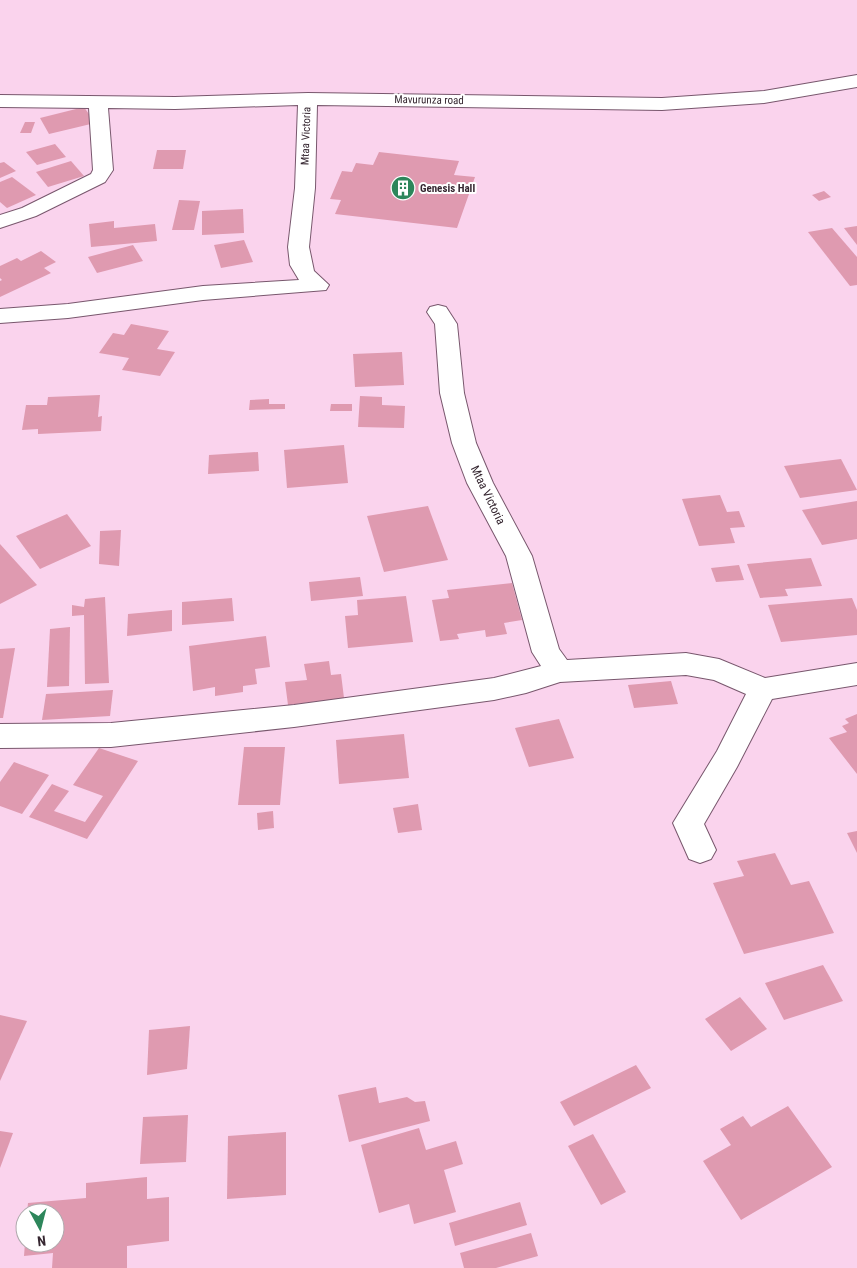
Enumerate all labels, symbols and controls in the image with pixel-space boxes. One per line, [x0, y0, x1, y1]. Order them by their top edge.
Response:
street label: Mavurunza road [394, 93, 464, 107]
street label: Mtaa Victoria [298, 107, 314, 165]
building icon: Genesis Hall [390, 175, 416, 201]
place label: Genesis Hall [420, 182, 475, 195]
street label: Mtaa Victoria [468, 463, 508, 527]
north arrow [15, 1203, 65, 1253]
text: N [36, 1232, 47, 1249]

